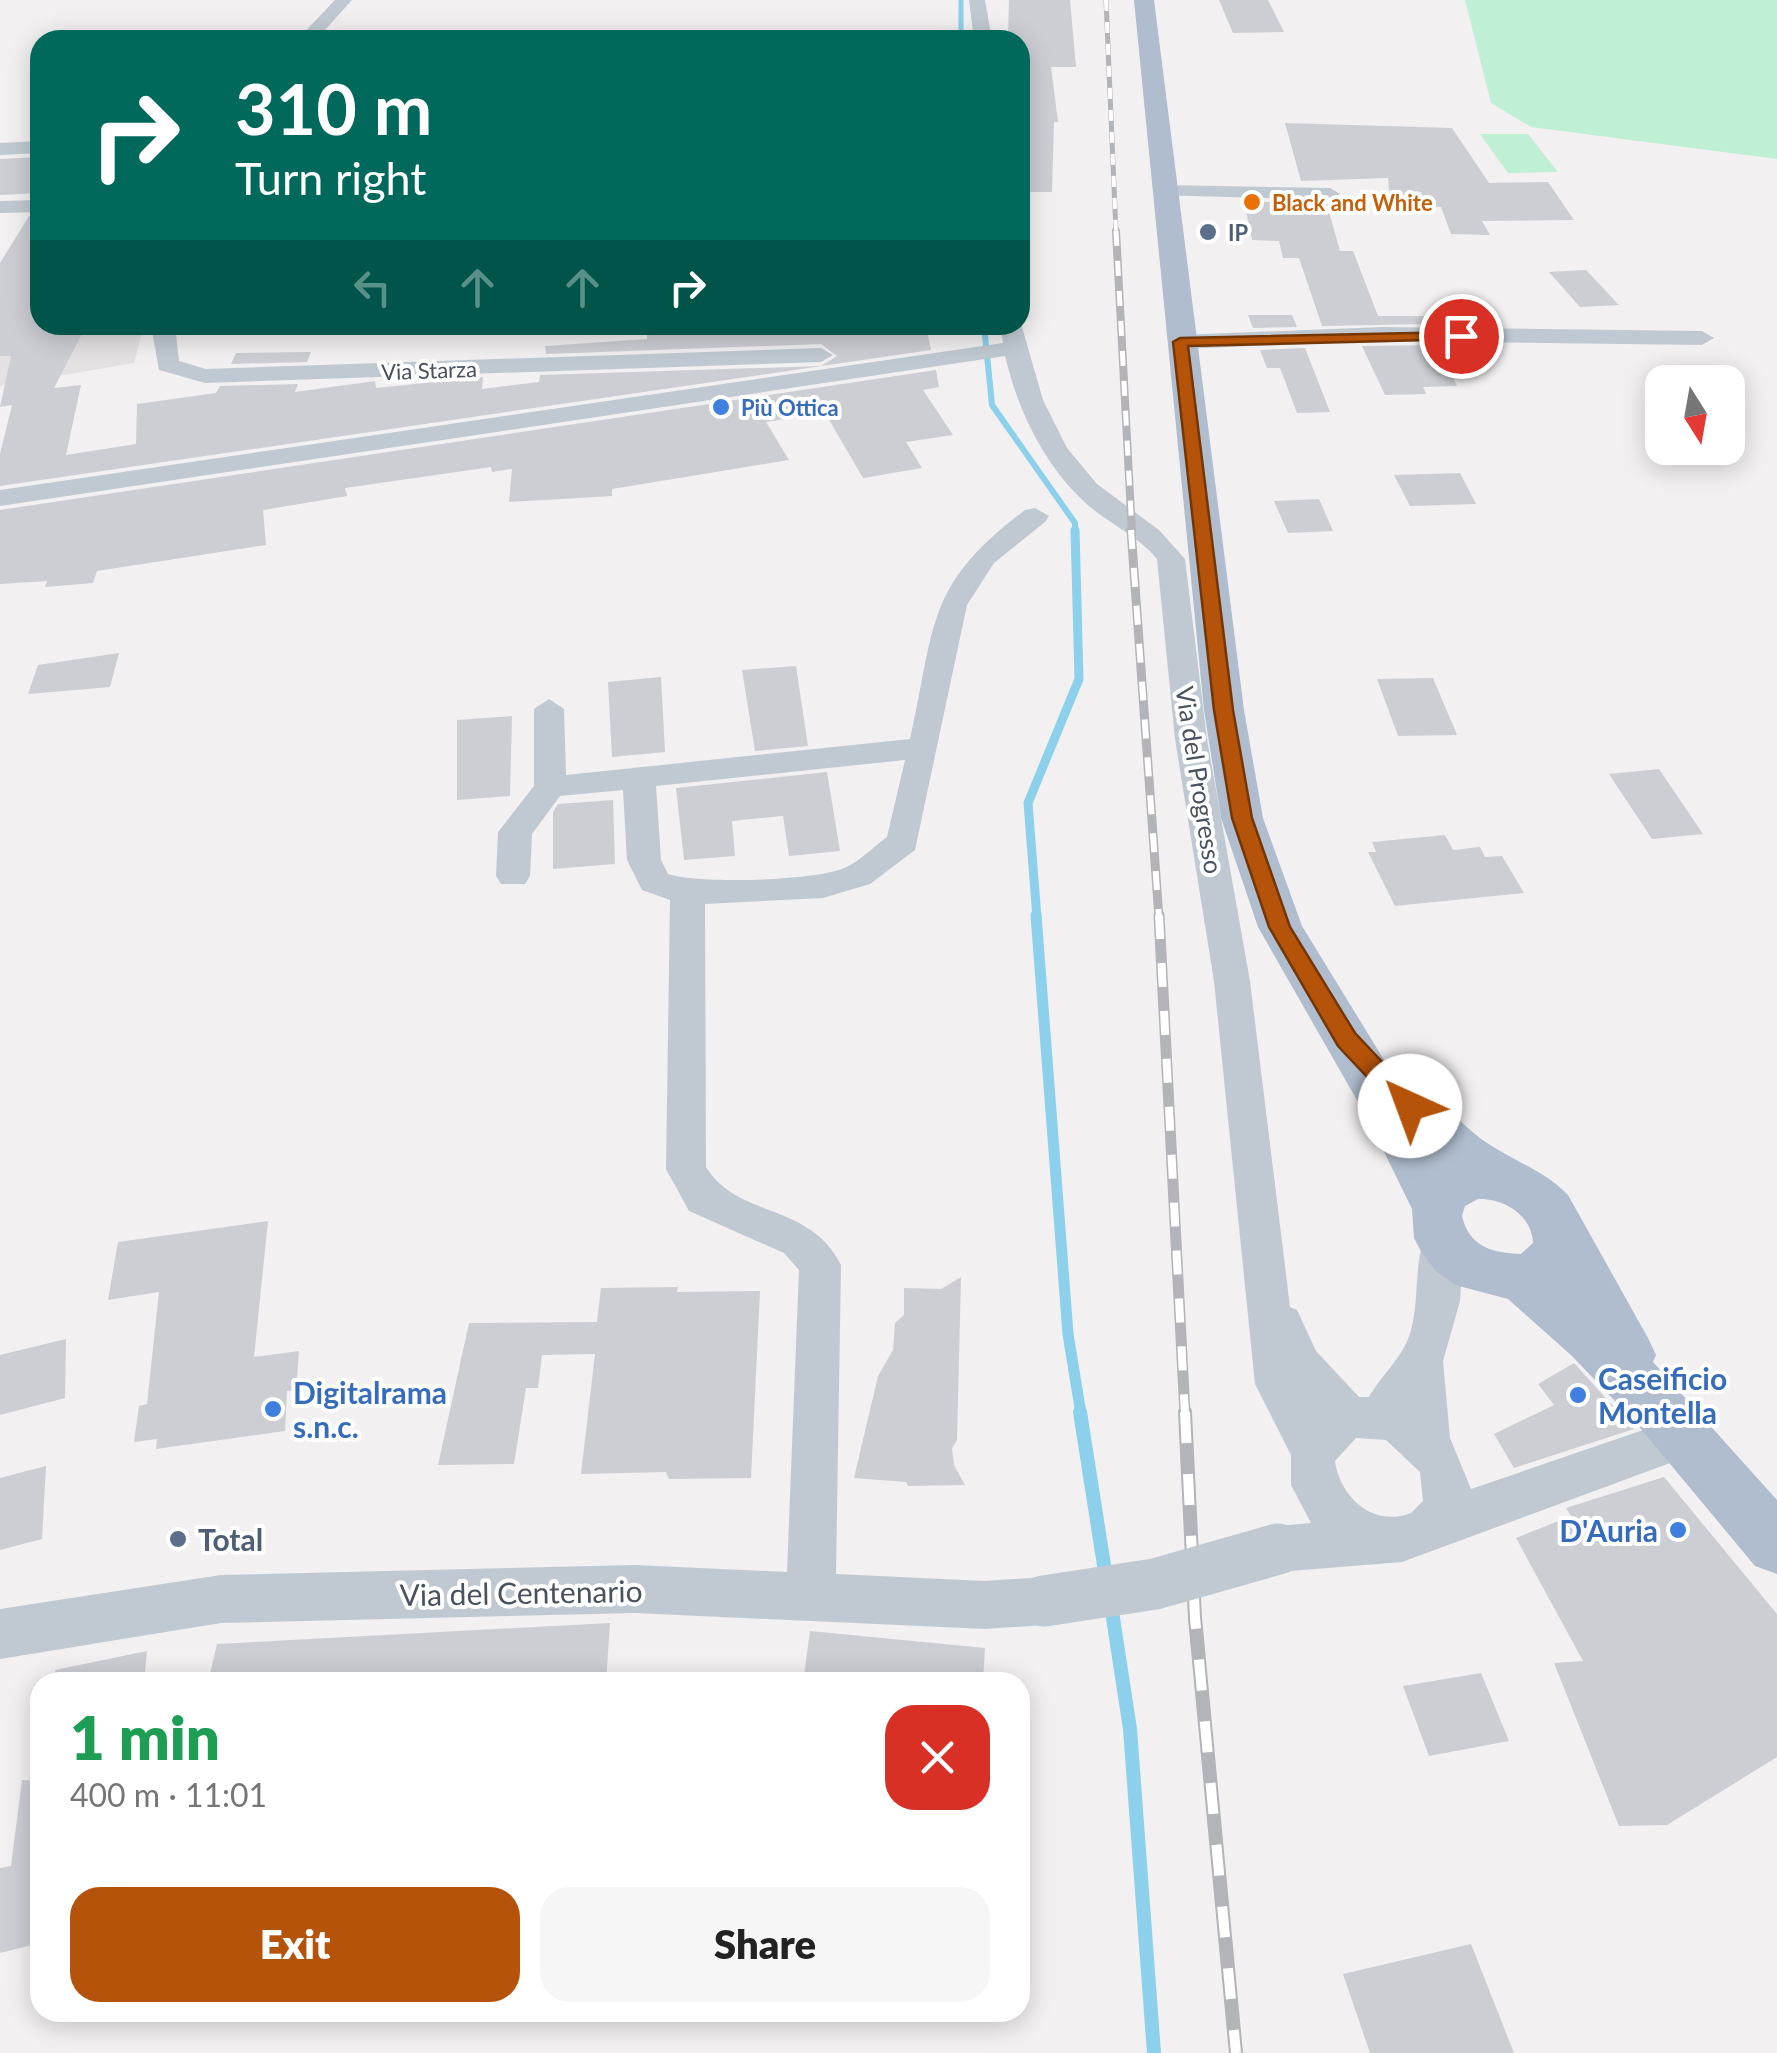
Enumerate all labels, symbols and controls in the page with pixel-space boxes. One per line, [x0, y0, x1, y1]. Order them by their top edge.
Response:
text: 310 m [235, 66, 432, 150]
icon: right [70, 70, 200, 200]
text: Turn right [235, 151, 426, 205]
place label: Black and White [1272, 189, 1433, 216]
marker: Black and White [1241, 191, 1263, 213]
place label: IP [1228, 219, 1249, 246]
marker: IP [1197, 221, 1219, 243]
icon: left [345, 260, 400, 315]
icon: ahead [450, 260, 505, 315]
icon: ahead [555, 260, 610, 315]
icon: right [660, 260, 715, 315]
pin [1419, 294, 1504, 379]
icon: arrive [1434, 309, 1489, 364]
street label: Via Starza [381, 355, 477, 385]
north arrow [1645, 365, 1745, 465]
map controls [1645, 365, 1745, 465]
place label: Più Ottica [741, 394, 839, 421]
marker: Più Ottica [710, 396, 732, 418]
street label: Via del Progresso [1170, 684, 1230, 876]
position arrow [1358, 1054, 1462, 1158]
place label: Caseificio Montella [1598, 1360, 1727, 1430]
place label: Digitalrama s.n.c. [293, 1374, 447, 1444]
marker: Caseificio Montella [1567, 1384, 1589, 1406]
marker: Digitalrama s.n.c. [262, 1398, 284, 1420]
place label: D'Auria [1559, 1512, 1658, 1548]
marker: D'Auria [1667, 1519, 1689, 1541]
place label: Total [198, 1521, 263, 1557]
marker: Total [167, 1528, 189, 1550]
street label: Via del Centenario [399, 1572, 643, 1612]
text: 1 min [70, 1701, 220, 1773]
button: close [885, 1705, 990, 1810]
text: 400 m · 11:01 [70, 1775, 267, 1814]
button: Exit [70, 1887, 520, 2002]
button: Share [540, 1887, 990, 2002]

